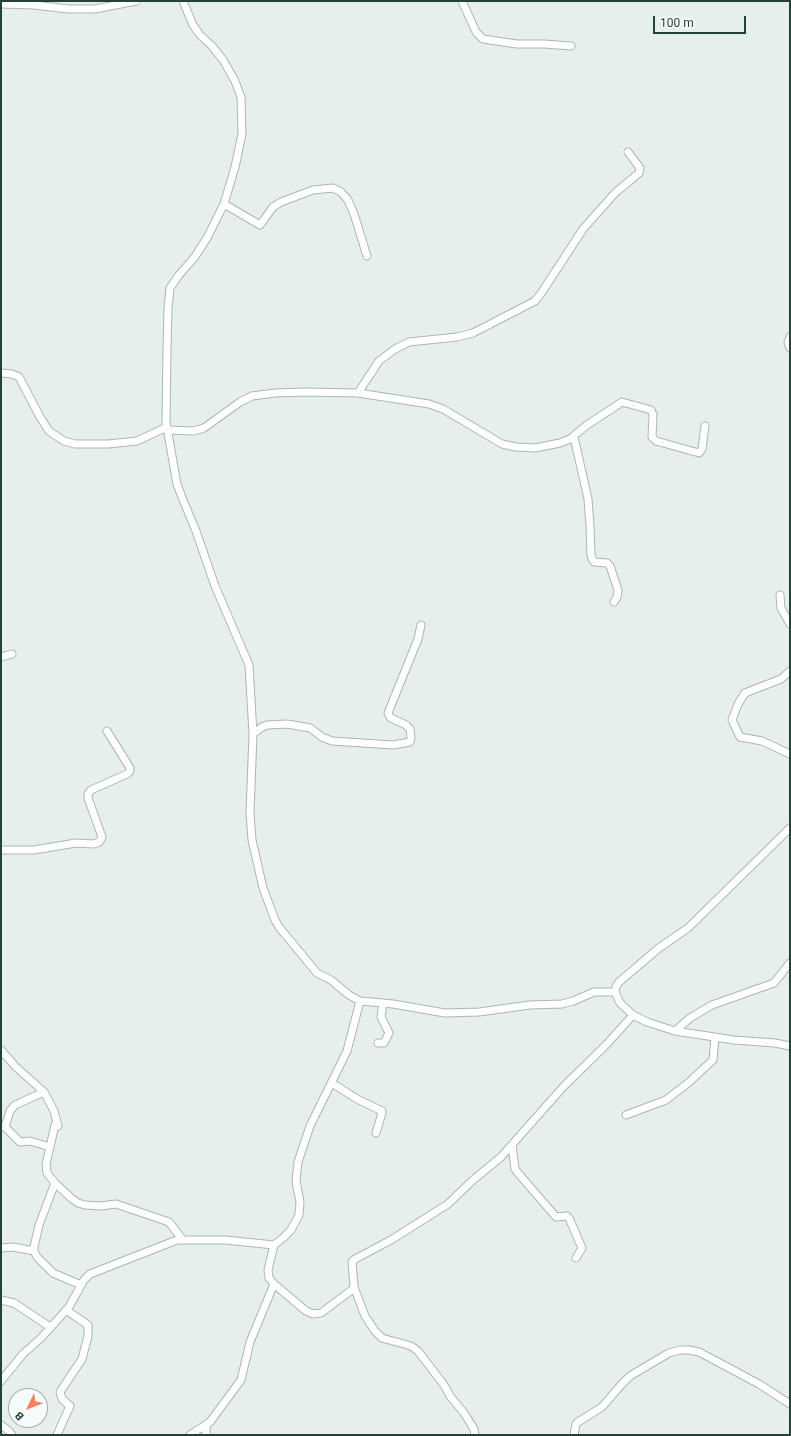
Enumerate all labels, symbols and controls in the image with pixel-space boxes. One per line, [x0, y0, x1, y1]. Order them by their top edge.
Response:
scale bar [655, 8, 748, 34]
text: 100 m [660, 16, 694, 30]
north arrow [8, 1388, 48, 1428]
text: B [12, 1409, 27, 1423]

